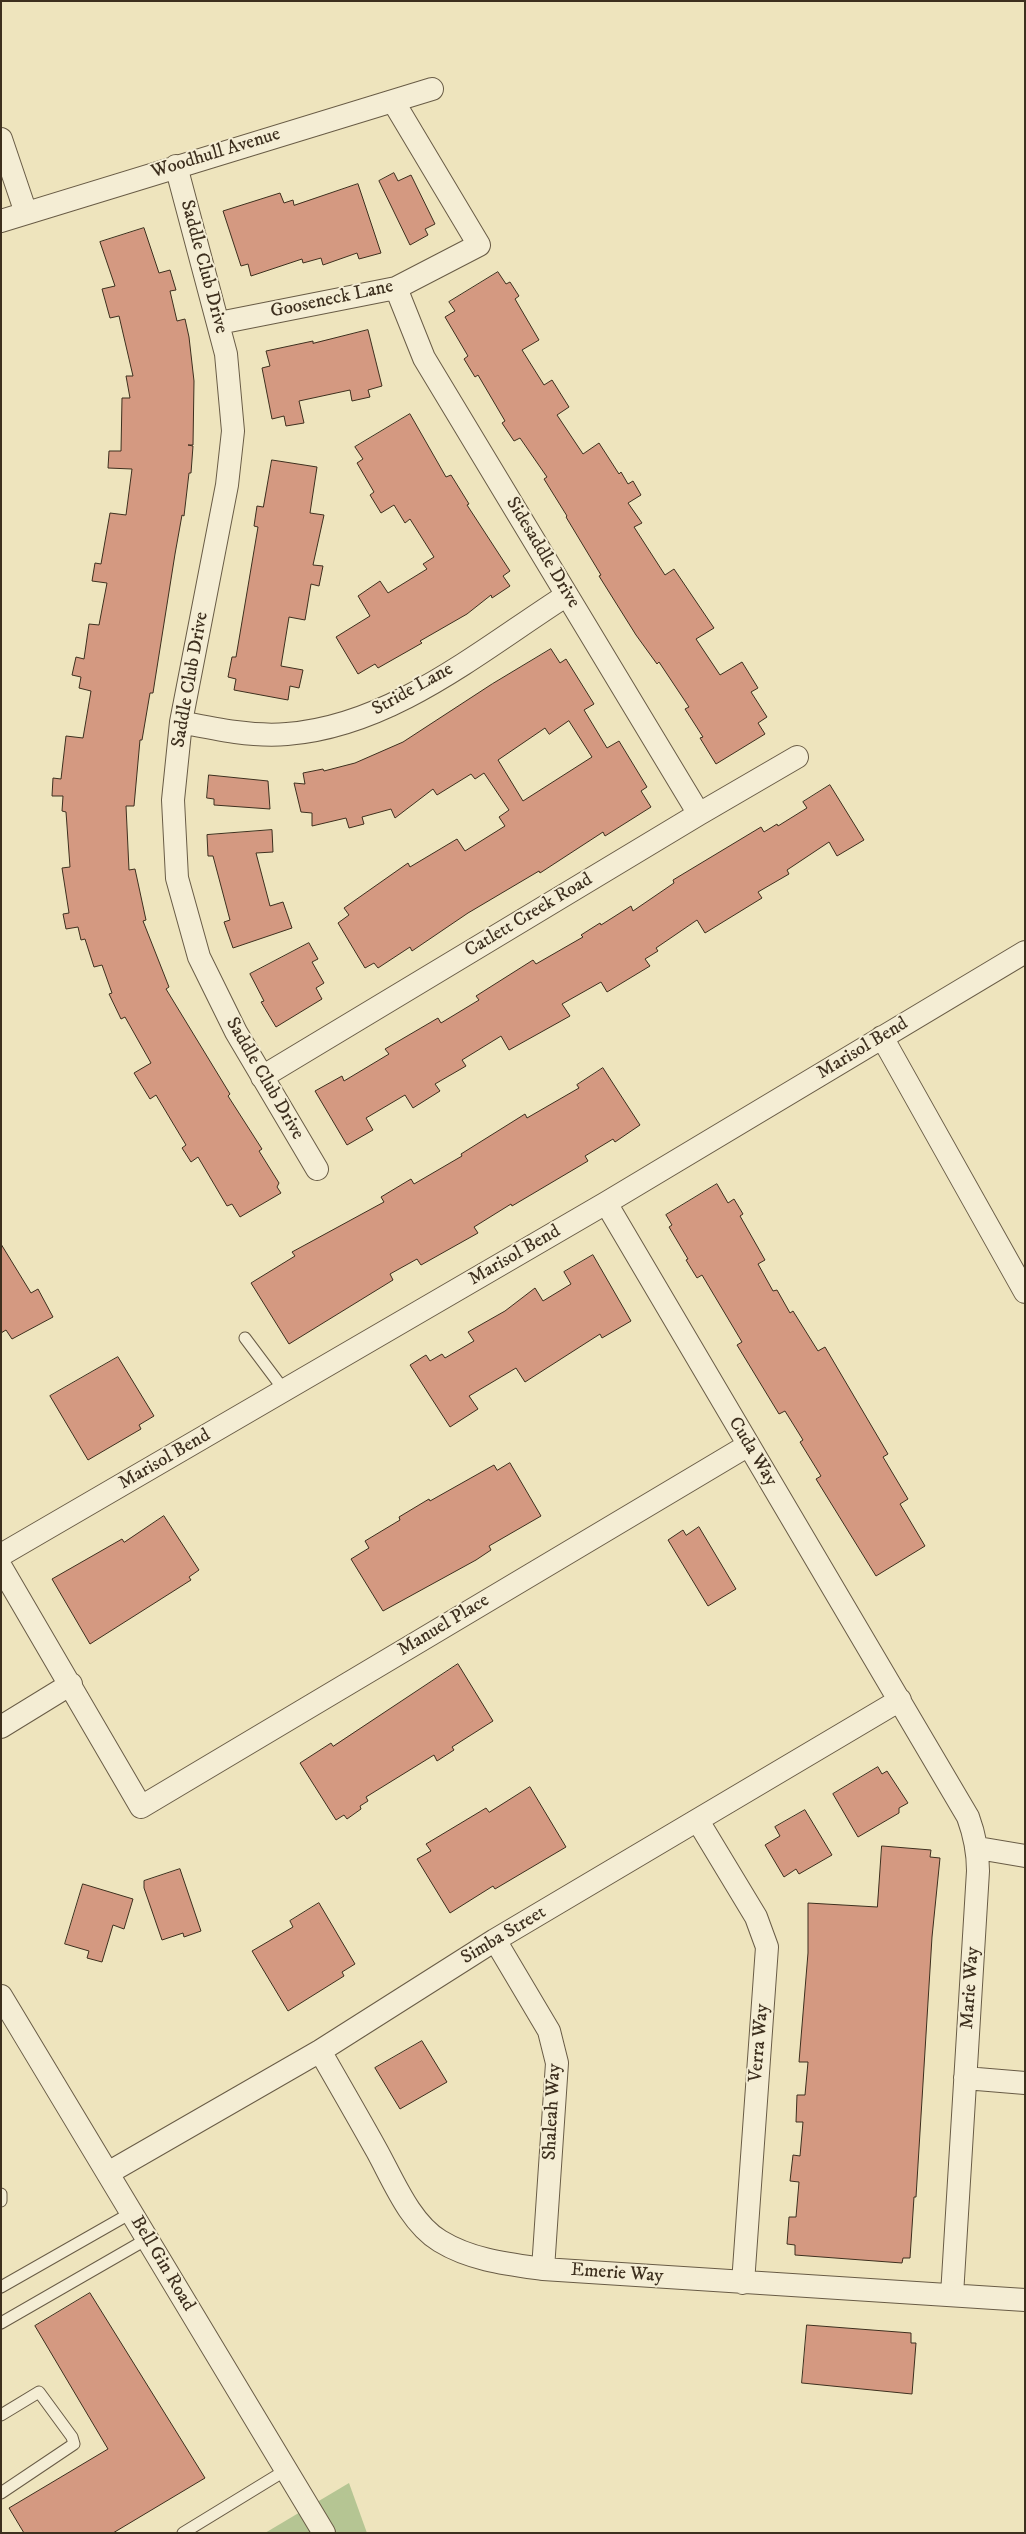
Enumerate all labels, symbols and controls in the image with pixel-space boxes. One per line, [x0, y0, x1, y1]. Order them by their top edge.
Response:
street label: Woodhull Avenue [149, 124, 283, 184]
street label: Saddle Club Drive [174, 198, 232, 336]
street label: Gooseneck Lane [269, 276, 395, 324]
street label: Sidesaddle Drive [500, 493, 584, 613]
street label: Saddle Club Drive [168, 610, 214, 750]
street label: Stride Lane [369, 658, 457, 722]
street label: Catlett Creek Road [461, 869, 597, 963]
street label: Marisol Bend [813, 1013, 913, 1085]
street label: Saddle Club Drive [220, 1014, 308, 1144]
street label: Marisol Bend [465, 1221, 565, 1291]
street label: Cuda Way [722, 1413, 782, 1491]
street label: Marisol Bend [115, 1425, 215, 1495]
street label: Manuel Place [394, 1590, 494, 1662]
street label: Simba Street [457, 1902, 551, 1970]
street label: Marie Way [957, 1946, 985, 2030]
street label: Verra Way [745, 2003, 775, 2083]
street label: Shaleah Way [539, 2063, 567, 2161]
street label: Bell Gin Road [125, 2212, 199, 2316]
street label: Emerie Way [570, 2259, 664, 2289]

